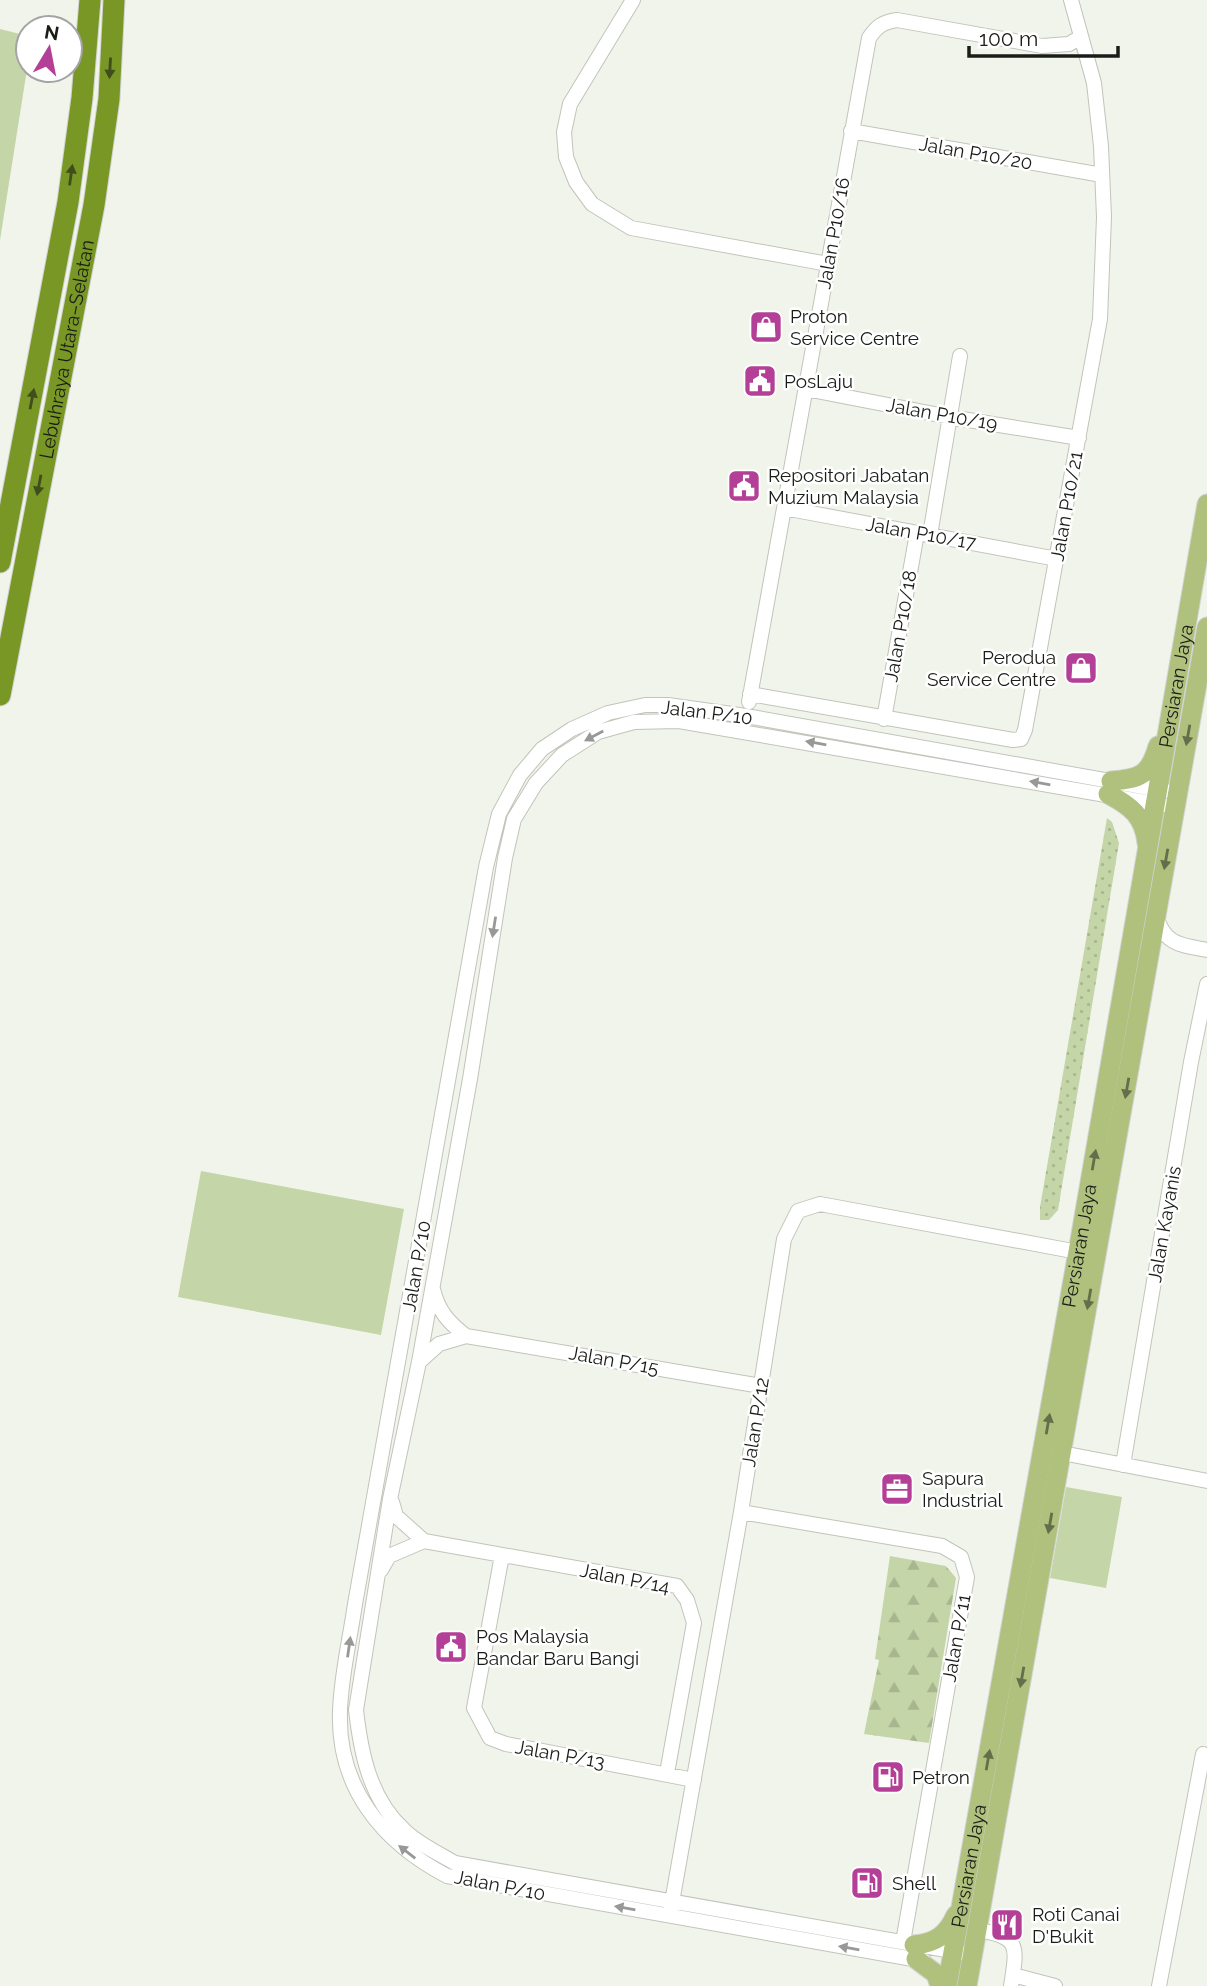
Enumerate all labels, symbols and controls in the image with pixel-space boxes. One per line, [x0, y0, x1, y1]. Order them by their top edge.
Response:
north arrow [14, 14, 84, 84]
scale bar [969, 14, 1118, 58]
text: N [43, 20, 61, 44]
text: 100 m [979, 26, 1038, 51]
one-way arrow [105, 57, 116, 79]
street label: Jalan P10/20 [918, 132, 1034, 174]
one-way arrow [66, 164, 77, 186]
street label: Jalan P10/16 [812, 175, 854, 291]
street label: Lebuhraya Utara–Selatan [35, 238, 98, 461]
place label: Proton Service Centre [790, 305, 919, 349]
shop icon: Proton Service Centre [747, 308, 785, 346]
public building icon: PosLaju [741, 362, 779, 400]
place label: PosLaju [784, 370, 853, 392]
one-way arrow [26, 388, 37, 410]
street label: Jalan P10/19 [885, 393, 999, 435]
street label: Jalan P10/21 [1046, 449, 1086, 563]
place label: Repositori Jabatan Muzium Malaysia [768, 464, 929, 508]
public building icon: Repositori Jabatan Muzium Malaysia [725, 467, 763, 505]
one-way arrow [34, 474, 45, 496]
street label: Jalan P10/17 [864, 512, 978, 554]
street label: Jalan P10/18 [879, 569, 921, 683]
street label: Persiaran Jaya [1154, 622, 1197, 749]
place label: Perodua Service Centre [927, 646, 1056, 690]
shop icon: Perodua Service Centre [1062, 649, 1100, 687]
street label: Jalan P/10 [660, 695, 754, 729]
one-way arrow [1182, 724, 1193, 746]
one-way arrow [583, 730, 603, 742]
one-way arrow [805, 738, 827, 749]
one-way arrow [1029, 777, 1051, 788]
one-way arrow [1160, 848, 1171, 870]
one-way arrow [488, 917, 499, 939]
one-way arrow [1121, 1077, 1132, 1099]
one-way arrow [1089, 1149, 1100, 1171]
street label: Jalan Kayanis [1143, 1164, 1185, 1284]
street label: Persiaran Jaya [1057, 1182, 1101, 1309]
street label: Jalan P/10 [397, 1219, 435, 1313]
one-way arrow [1084, 1288, 1095, 1310]
street label: Jalan P/15 [567, 1341, 661, 1379]
street label: Jalan P/12 [737, 1376, 773, 1468]
one-way arrow [1043, 1413, 1054, 1435]
place label: Sapura Industrial [922, 1467, 1004, 1511]
office icon: Sapura Industrial [878, 1470, 916, 1508]
one-way arrow [1044, 1512, 1055, 1534]
street label: Jalan P/14 [578, 1559, 672, 1597]
street label: Jalan P/11 [937, 1592, 975, 1684]
place label: Pos Malaysia Bandar Baru Bangi [476, 1625, 639, 1669]
public building icon: Pos Malaysia Bandar Baru Bangi [432, 1628, 470, 1666]
one-way arrow [344, 1635, 355, 1657]
one-way arrow [1016, 1666, 1027, 1688]
street label: Jalan P/13 [513, 1735, 607, 1773]
one-way arrow [983, 1749, 994, 1771]
fuel station icon: Petron [869, 1758, 907, 1796]
place label: Petron [912, 1766, 970, 1788]
street label: Persiaran Jaya [947, 1802, 990, 1929]
one-way arrow [399, 1844, 417, 1859]
fuel station icon: Shell [848, 1864, 886, 1902]
street label: Jalan P/10 [453, 1865, 547, 1905]
place label: Shell [892, 1872, 937, 1894]
one-way arrow [614, 1902, 636, 1913]
place label: Roti Canai D'Bukit [1032, 1903, 1120, 1947]
restaurant icon: Roti Canai D'Bukit [988, 1906, 1026, 1944]
one-way arrow [838, 1942, 860, 1953]

